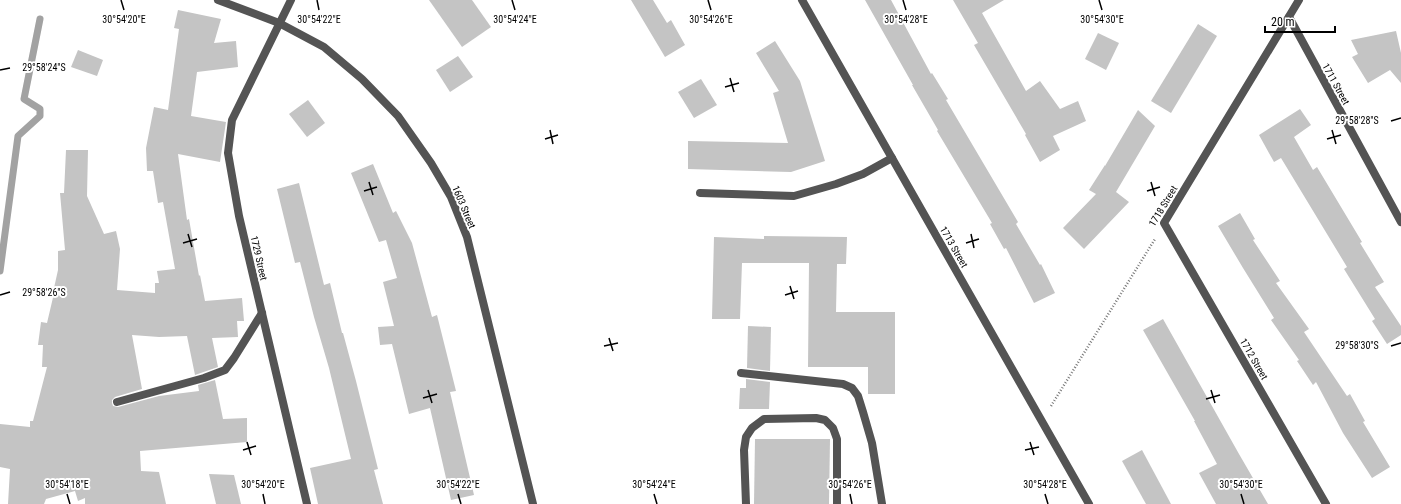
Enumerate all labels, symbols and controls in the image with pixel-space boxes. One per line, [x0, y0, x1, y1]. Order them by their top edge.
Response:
scale bar [1265, 8, 1335, 34]
text: 30°54'20"E [102, 14, 146, 25]
text: 30°54'22"E [297, 14, 341, 25]
text: 30°54'24"E [493, 14, 537, 25]
text: 30°54'26"E [689, 14, 733, 25]
text: 30°54'28"E [884, 14, 928, 25]
text: 30°54'30"E [1080, 14, 1124, 25]
text: 20 m [1271, 15, 1295, 29]
street label: 1711 Street [1320, 61, 1352, 107]
text: 29°58'24"S [22, 62, 66, 73]
text: 29°58'28"S [1335, 115, 1379, 126]
street label: 1603 Street [450, 184, 478, 230]
street label: 1718 Street [1147, 184, 1179, 228]
street label: 1713 Street [938, 225, 970, 269]
street label: 1729 Street [249, 235, 269, 281]
text: 29°58'26"S [22, 287, 66, 298]
street label: 1712 Street [1238, 337, 1270, 381]
text: 29°58'30"S [1335, 340, 1379, 351]
text: 30°54'18"E [45, 479, 89, 490]
text: 30°54'20"E [241, 479, 285, 490]
text: 30°54'22"E [436, 479, 480, 490]
text: 30°54'24"E [632, 479, 676, 490]
text: 30°54'26"E [828, 479, 872, 490]
text: 30°54'28"E [1023, 479, 1067, 490]
text: 30°54'30"E [1219, 479, 1263, 490]

